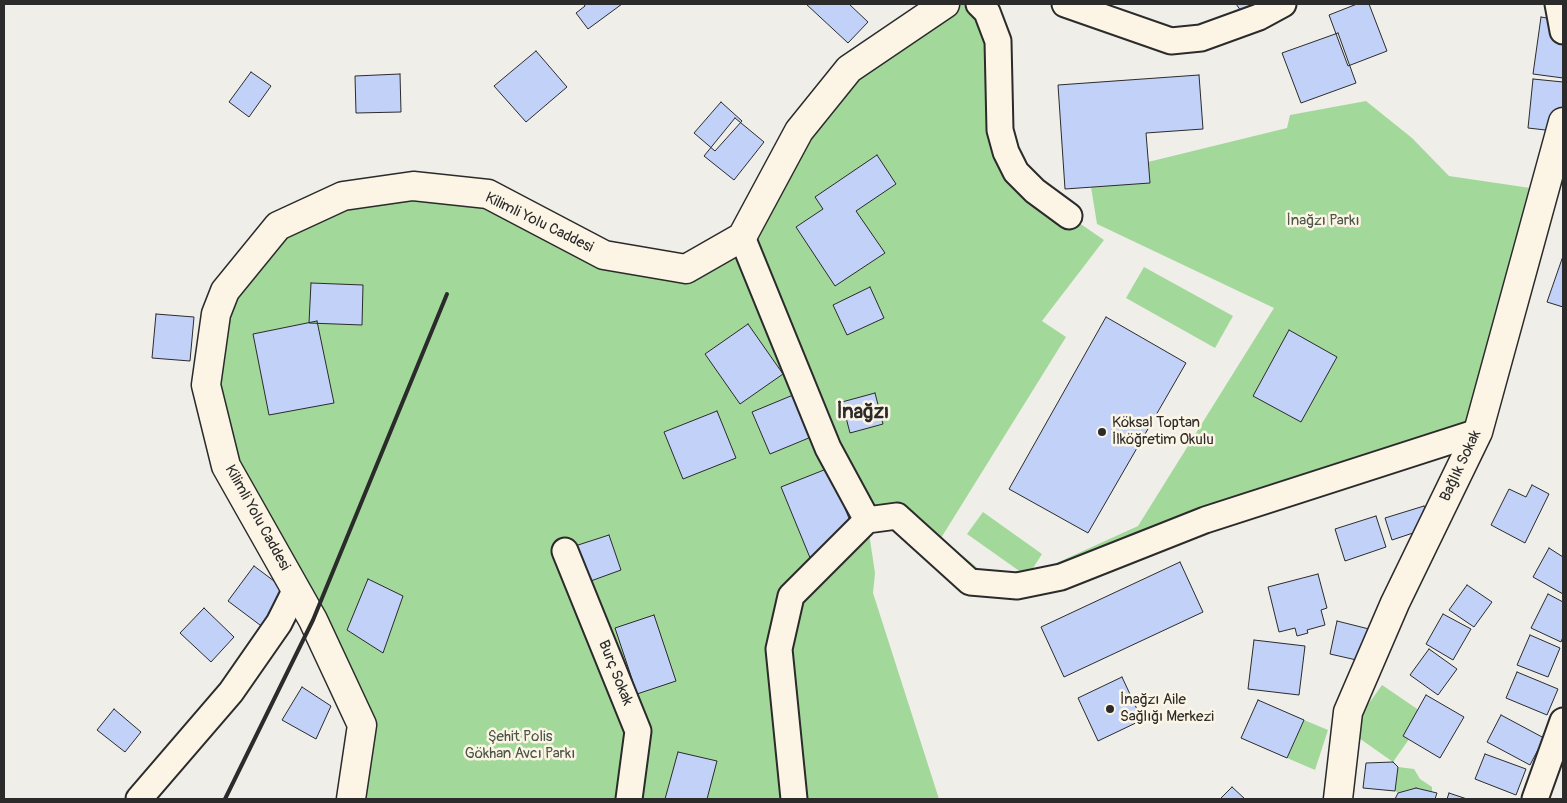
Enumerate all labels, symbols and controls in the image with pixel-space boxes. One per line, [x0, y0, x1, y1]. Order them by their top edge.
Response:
street label: Kilimli Yolu Caddesi [482, 189, 596, 257]
park label: İnağzı Parkı [1287, 212, 1359, 230]
district label: İnağzı [837, 401, 889, 425]
place label: Köksal Toptan İlköğretim Okulu [1112, 414, 1214, 449]
marker: Köksal Toptan İlköğretim Okulu [1096, 426, 1108, 438]
street label: Bağlık Sokak [1437, 427, 1485, 505]
street label: Kilimli Yolu Caddesi [221, 462, 293, 574]
street label: Burç Sokak [594, 638, 636, 708]
place label: İnağzı Aile Sağlığı Merkezi [1120, 691, 1214, 726]
marker: İnağzı Aile Sağlığı Merkezi [1104, 703, 1116, 715]
park label: Şehit Polis Gökhan Avcı Parkı [465, 728, 575, 763]

